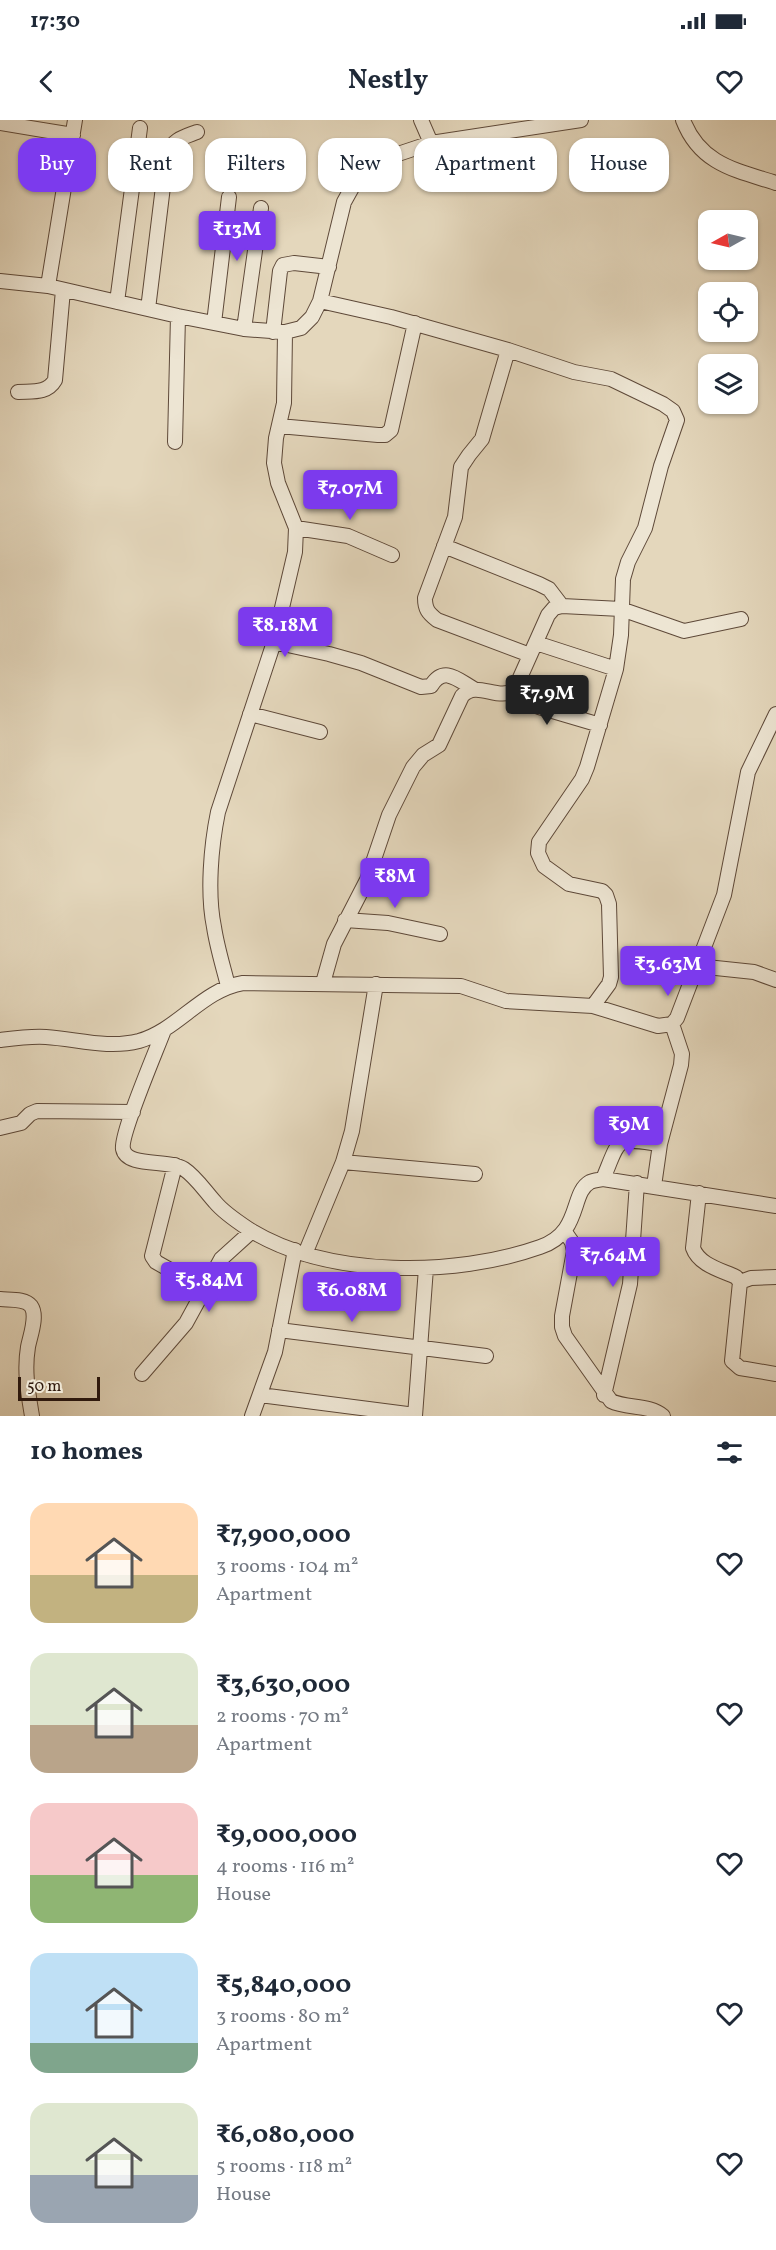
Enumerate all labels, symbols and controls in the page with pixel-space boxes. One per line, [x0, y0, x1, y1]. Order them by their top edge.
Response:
text: 17:30 [30, 6, 80, 37]
text: Nestly [348, 62, 428, 100]
icon: back [30, 65, 63, 98]
icon: heart [713, 65, 746, 98]
chip: Buy [18, 138, 96, 192]
chip: Rent [108, 138, 193, 192]
chip: Filters [205, 138, 306, 192]
chip: New [318, 138, 402, 192]
chip: Apartment [414, 138, 557, 192]
chip: House [569, 138, 669, 192]
north arrow [698, 210, 758, 270]
map controls [698, 210, 758, 414]
pin: ₹13M [201, 211, 273, 262]
text: ₹13M [213, 216, 261, 244]
button: locate [698, 282, 758, 342]
button: layers [698, 354, 758, 414]
pin: ₹7.07M [301, 470, 399, 521]
text: ₹7.07M [317, 475, 383, 503]
pin: ₹8.18M [236, 607, 334, 658]
text: ₹8.18M [252, 612, 318, 640]
pin: ₹7.9M [505, 675, 589, 726]
text: ₹7.9M [520, 680, 574, 708]
pin: ₹8M [366, 858, 424, 909]
text: ₹8M [374, 863, 416, 891]
pin: ₹3.63M [619, 946, 717, 997]
text: ₹3.63M [634, 951, 702, 979]
pin: ₹9M [600, 1106, 658, 1157]
text: ₹9M [608, 1111, 650, 1139]
pin: ₹7.64M [564, 1237, 662, 1288]
text: ₹7.64M [580, 1242, 646, 1270]
pin: ₹5.84M [160, 1262, 258, 1313]
text: ₹5.84M [175, 1267, 243, 1295]
pin: ₹6.08M [303, 1272, 401, 1323]
text: ₹6.08M [317, 1277, 387, 1305]
scale bar [18, 1374, 100, 1402]
text: 50 m [27, 1376, 61, 1398]
text: 10 homes [30, 1434, 143, 1470]
icon: filters [713, 1436, 746, 1469]
text: ₹7,900,000 [216, 1517, 351, 1553]
icon: home [78, 1527, 150, 1599]
icon: heart [713, 1547, 746, 1580]
text: 3 rooms · 104 m² [216, 1553, 358, 1581]
text: Apartment [216, 1581, 312, 1609]
text: ₹3,630,000 [216, 1667, 350, 1703]
icon: home [78, 1677, 150, 1749]
icon: heart [713, 1697, 746, 1730]
text: 2 rooms · 70 m² [216, 1703, 349, 1731]
text: Apartment [216, 1731, 312, 1759]
text: ₹9,000,000 [216, 1817, 357, 1853]
icon: home [78, 1827, 150, 1899]
icon: heart [713, 1847, 746, 1880]
text: 4 rooms · 116 m² [216, 1853, 355, 1881]
text: House [216, 1881, 271, 1909]
text: ₹5,840,000 [216, 1967, 351, 2003]
icon: home [78, 1977, 150, 2049]
icon: heart [713, 1997, 746, 2030]
text: 3 rooms · 80 m² [216, 2003, 349, 2031]
text: Apartment [216, 2031, 312, 2059]
text: ₹6,080,000 [216, 2117, 354, 2153]
icon: home [78, 2127, 150, 2199]
icon: heart [713, 2147, 746, 2180]
text: 5 rooms · 118 m² [216, 2153, 352, 2181]
text: House [216, 2181, 271, 2209]

